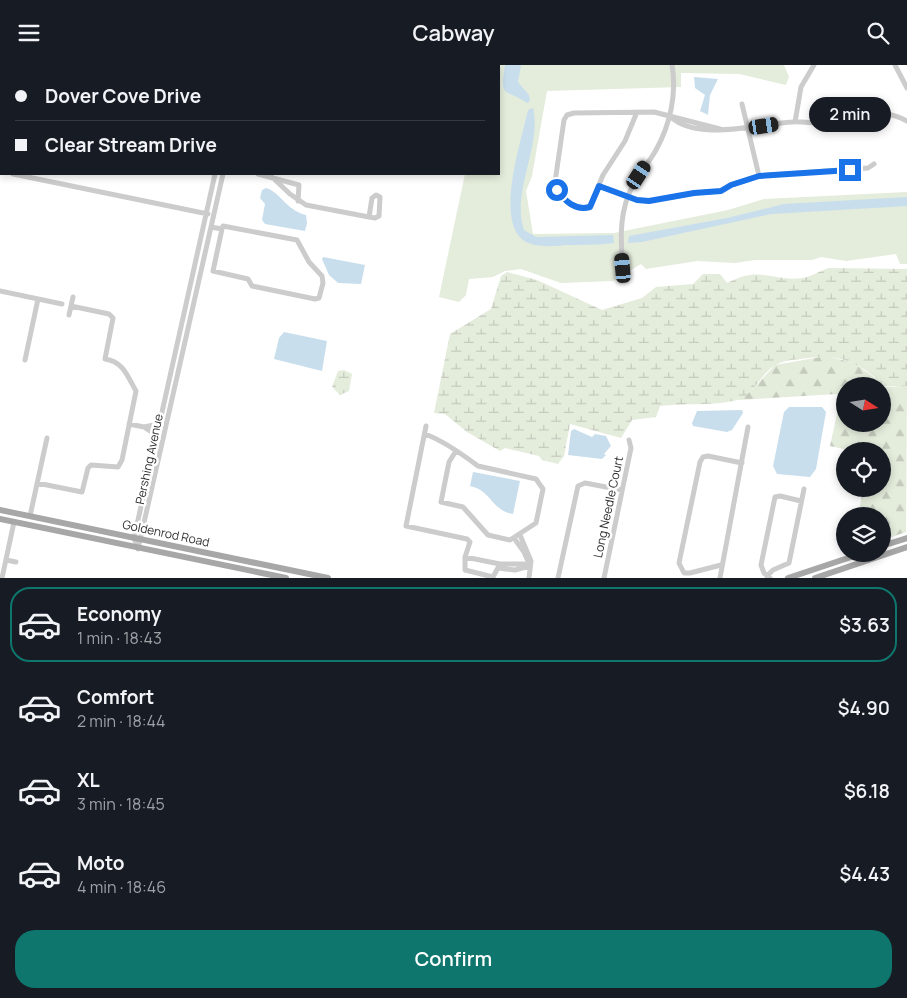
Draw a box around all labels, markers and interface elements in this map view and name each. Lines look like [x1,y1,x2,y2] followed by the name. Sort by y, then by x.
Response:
[412,18,495,48] text: Cabway
[15,19,43,47] icon: menu
[864,19,892,47] icon: search
[45,83,201,109] text: Dover Cove Drive
[809,97,891,133] callout: 2 min
[830,103,870,125] text: 2 min
[748,116,779,136] car
[45,132,217,158] text: Clear Stream Drive
[624,158,653,192] car
[839,159,861,181] route end
[546,179,568,201] route start
[614,252,631,284] car
[836,377,891,433] north arrow
[836,377,891,562] map controls
[131,412,167,506] street label: Pershing Avenue
[836,442,891,497] button: locate
[589,454,627,559] street label: Long Needle Court
[836,507,891,562] button: layers
[121,515,211,551] street label: Goldenrod Road
[77,601,161,627] text: Economy
[17,602,62,647] icon: car
[839,612,890,638] text: $3.63
[77,627,162,649] text: 1 min · 18:43
[77,684,154,710] text: Comfort
[17,685,62,730] icon: car
[838,695,890,721] text: $4.90
[77,710,166,732] text: 2 min · 18:44
[77,767,100,793] text: XL
[17,768,62,813] icon: car
[844,778,890,804] text: $6.18
[77,793,165,815] text: 3 min · 18:45
[77,850,124,876] text: Moto
[17,851,62,896] icon: car
[839,861,890,887] text: $4.43
[77,876,166,898] text: 4 min · 18:46
[15,930,892,988] button: Confirm

